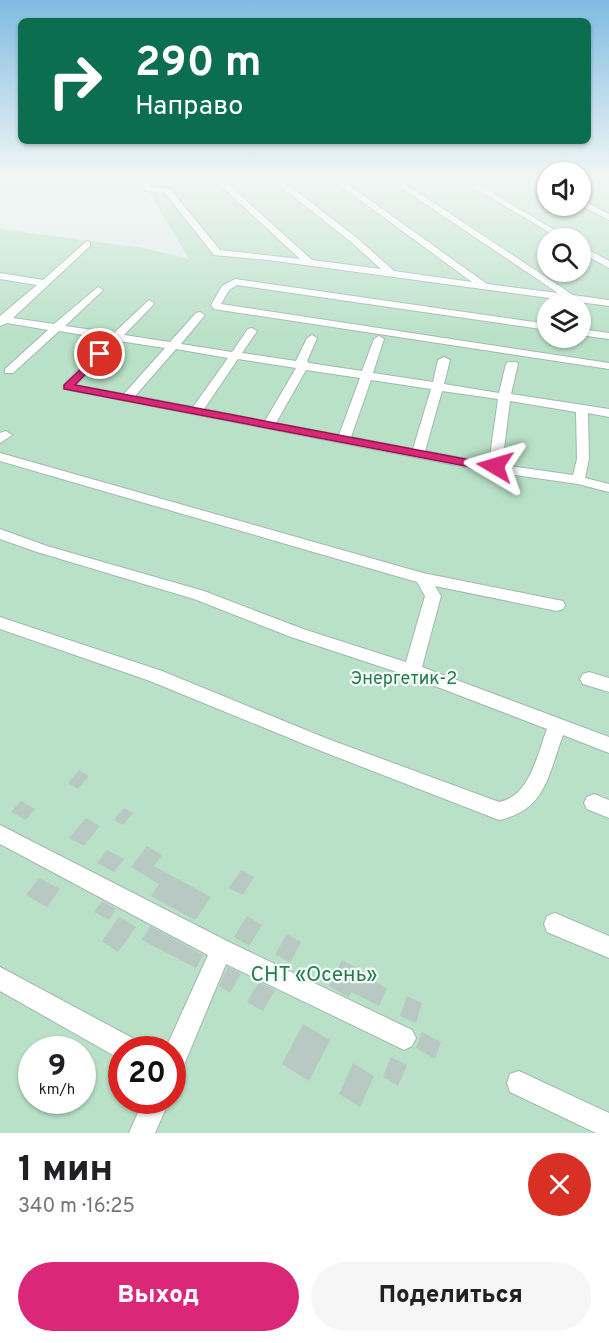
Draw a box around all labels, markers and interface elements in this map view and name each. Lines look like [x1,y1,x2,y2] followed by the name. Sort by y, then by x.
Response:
[135,38,262,91] text: 290 m
[36,42,114,120] icon: right
[135,90,243,124] text: Направо
[537,162,591,348] map controls
[537,162,591,216] button: sound
[537,228,591,282] button: search
[537,294,591,348] button: layers
[74,328,125,379] pin
[83,337,116,370] icon: arrive
[463,434,527,498] position arrow
[351,668,457,691] park label: Энергетик-2
[251,962,378,989] park label: СНТ «Осень»
[108,1036,186,1114] speed limit sign: 20
[48,1049,66,1086] text: 9
[39,1081,75,1100] text: km/h
[18,1148,113,1194] text: 1 мин
[528,1153,591,1216] button: close
[18,1194,135,1220] text: 340 m · 16:25
[18,1262,299,1331] button: Выход
[311,1262,591,1331] button: Поделиться

